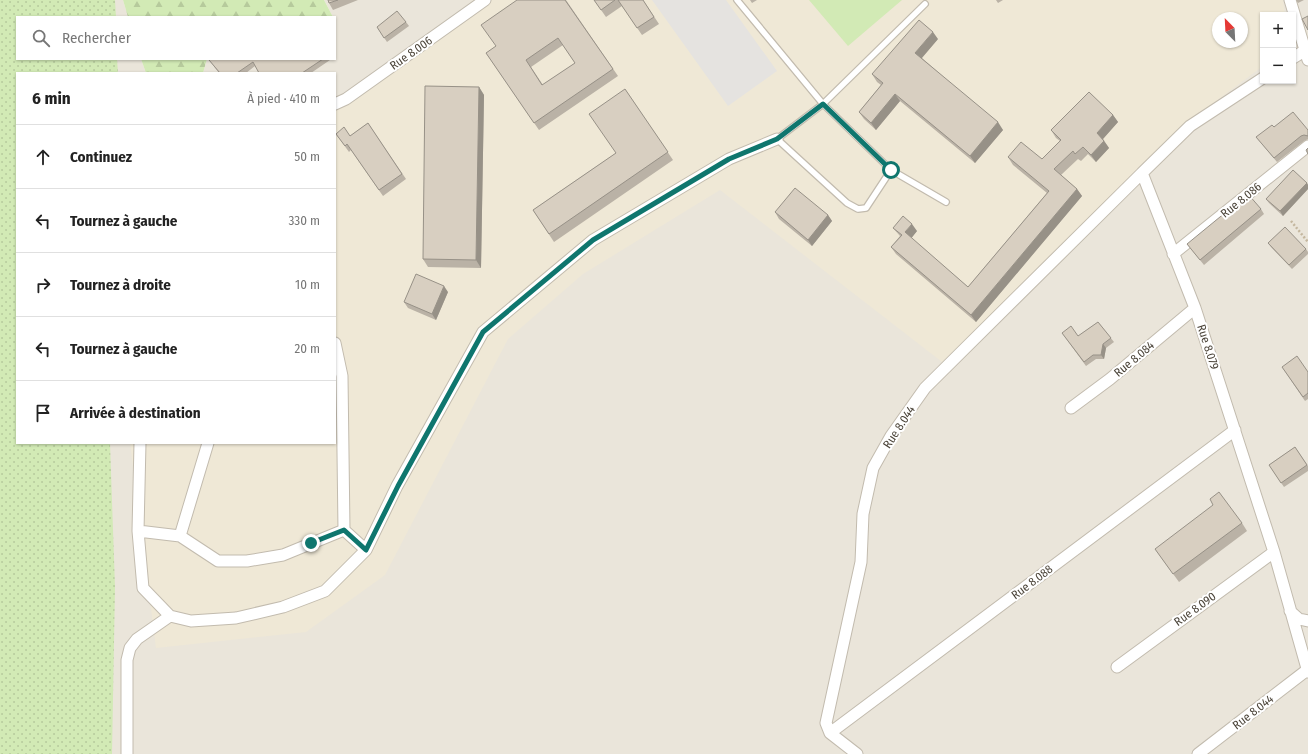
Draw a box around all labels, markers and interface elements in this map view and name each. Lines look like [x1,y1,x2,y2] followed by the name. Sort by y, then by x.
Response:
[1212,12,1248,48] north arrow
[1260,12,1296,84] map controls
[1260,12,1296,48] button: +
[16,16,336,60] search box
[30,27,52,49] icon: search
[62,29,131,47] text: Rechercher
[387,33,435,73] street label: Rue 8.006
[1260,48,1296,84] button: −
[32,88,71,109] text: 6 min
[247,91,320,106] text: À pied · 410 m
[32,146,54,168] icon: ahead
[70,148,132,166] text: Continuez
[294,149,320,164] text: 50 m
[882,161,900,179] route start
[1218,179,1264,221] street label: Rue 8.086
[32,210,54,232] icon: left
[70,212,177,230] text: Tournez à gauche
[288,213,320,228] text: 330 m
[32,274,54,296] icon: right
[70,276,171,294] text: Tournez à droite
[295,277,320,292] text: 10 m
[1194,323,1222,371] street label: Rue 8.079
[32,338,54,360] icon: left
[1111,338,1157,380] street label: Rue 8.084
[70,340,177,358] text: Tournez à gauche
[294,341,320,356] text: 20 m
[32,402,54,424] icon: arrive
[880,403,918,451] street label: Rue 8.044
[70,404,201,422] text: Arrivée à destination
[302,534,320,552] route end
[1009,562,1055,602] street label: Rue 8.088
[1171,589,1219,629] street label: Rue 8.090
[1230,692,1276,732] street label: Rue 8.044

